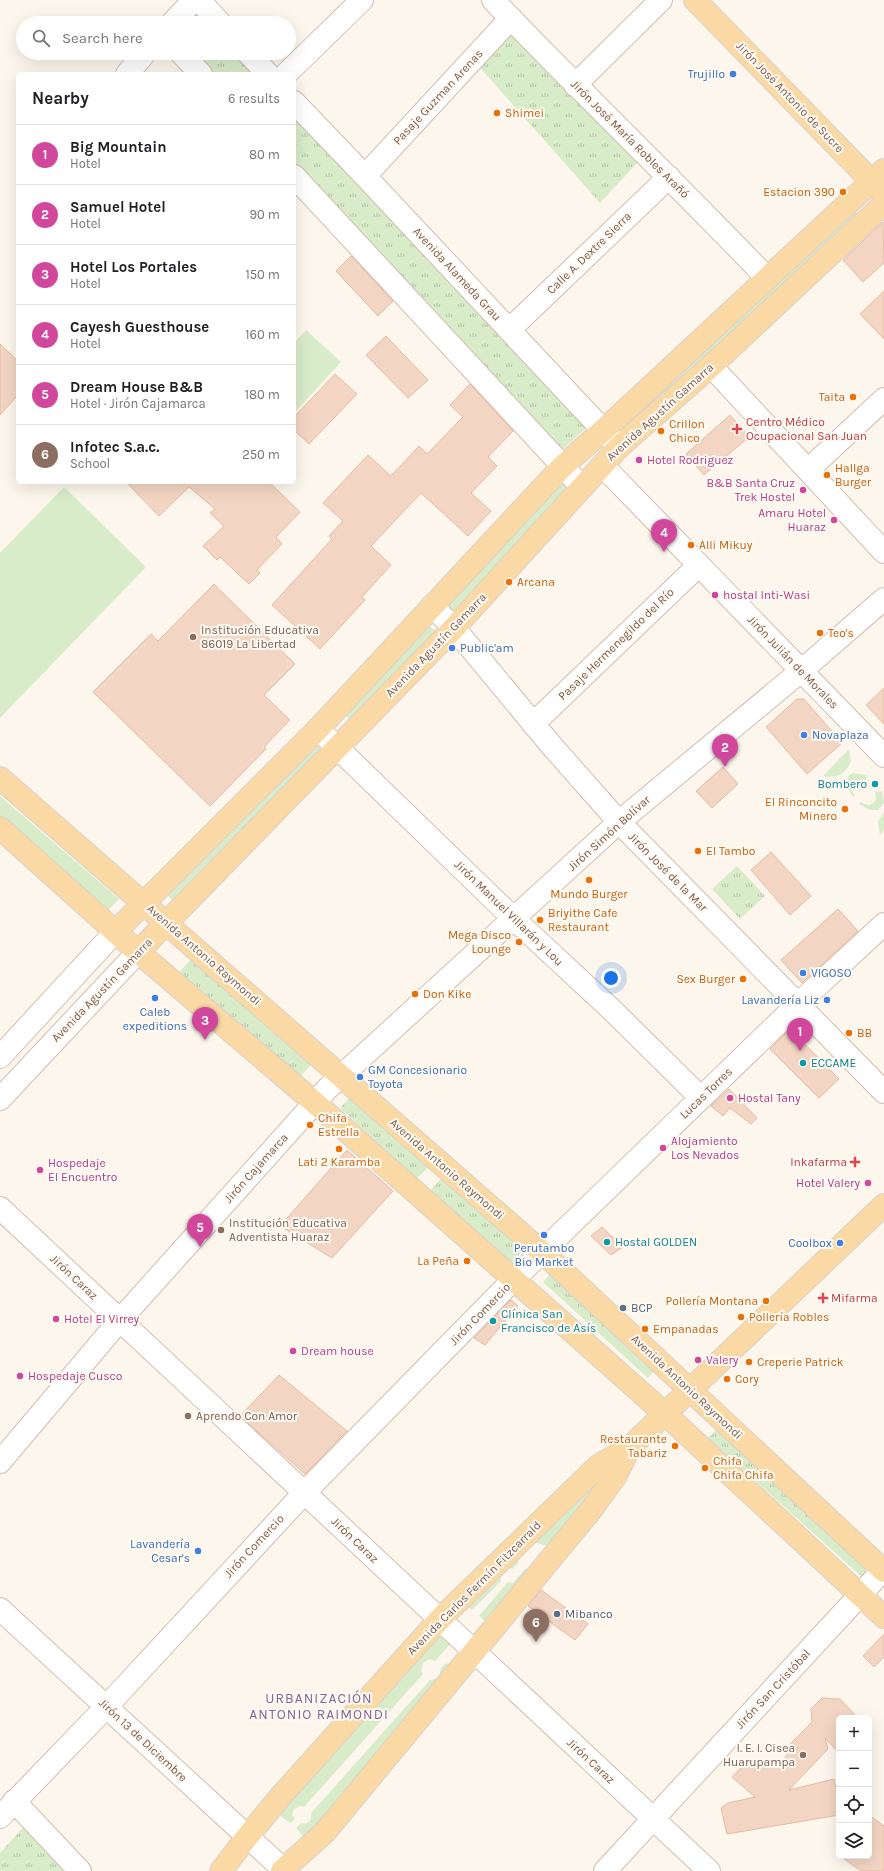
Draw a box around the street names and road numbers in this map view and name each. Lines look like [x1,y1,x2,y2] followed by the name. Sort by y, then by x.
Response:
[733,39,847,155] street label: Jirón José Antonio de Sucre
[390,46,486,148] street label: Pasaje Guzman Arenas
[568,77,692,201] street label: Jirón José María Robles Arañó
[544,209,634,297] street label: Calle A. Dextre Sierra
[410,224,504,324] street label: Avenida Alameda Grau
[604,360,716,464] street label: Avenida Agustín Gamarra
[555,585,677,703] street label: Pasaje Hermenegildo del Río
[383,590,489,700] street label: Avenida Agustín Gamarra
[745,612,841,712] street label: Jirón Julián de Morales
[565,792,654,874] street label: Jirón Simón Bolívar
[626,830,711,915] street label: Jirón José de la Mar
[452,857,566,969] street label: Jirón Manuel Villarán y Lou
[144,902,264,1008] street label: Avenida Antonio Raymondi
[49,935,155,1045] street label: Avenida Agustín Gamarra
[677,1064,735,1122] street label: Lucas Torres
[387,1116,507,1222] street label: Avenida Antonio Raymondi
[221,1130,291,1206] street label: Jirón Cajamarca
[47,1251,101,1303] street label: Jirón Caraz
[447,1280,513,1348] street label: Jirón Comercio
[629,1332,745,1442] street label: Avenida Antonio Raymondi
[221,1511,287,1581] street label: Jirón Comercio
[329,1514,382,1566] street label: Jirón Caraz
[404,1518,544,1658] street label: Avenida Carlos Fermín Fitzcarrald
[733,1647,813,1731] street label: Jirón San Cristóbal
[96,1695,190,1785] street label: Jirón 13 de Diciembre
[564,1735,618,1787] street label: Jirón Caraz

